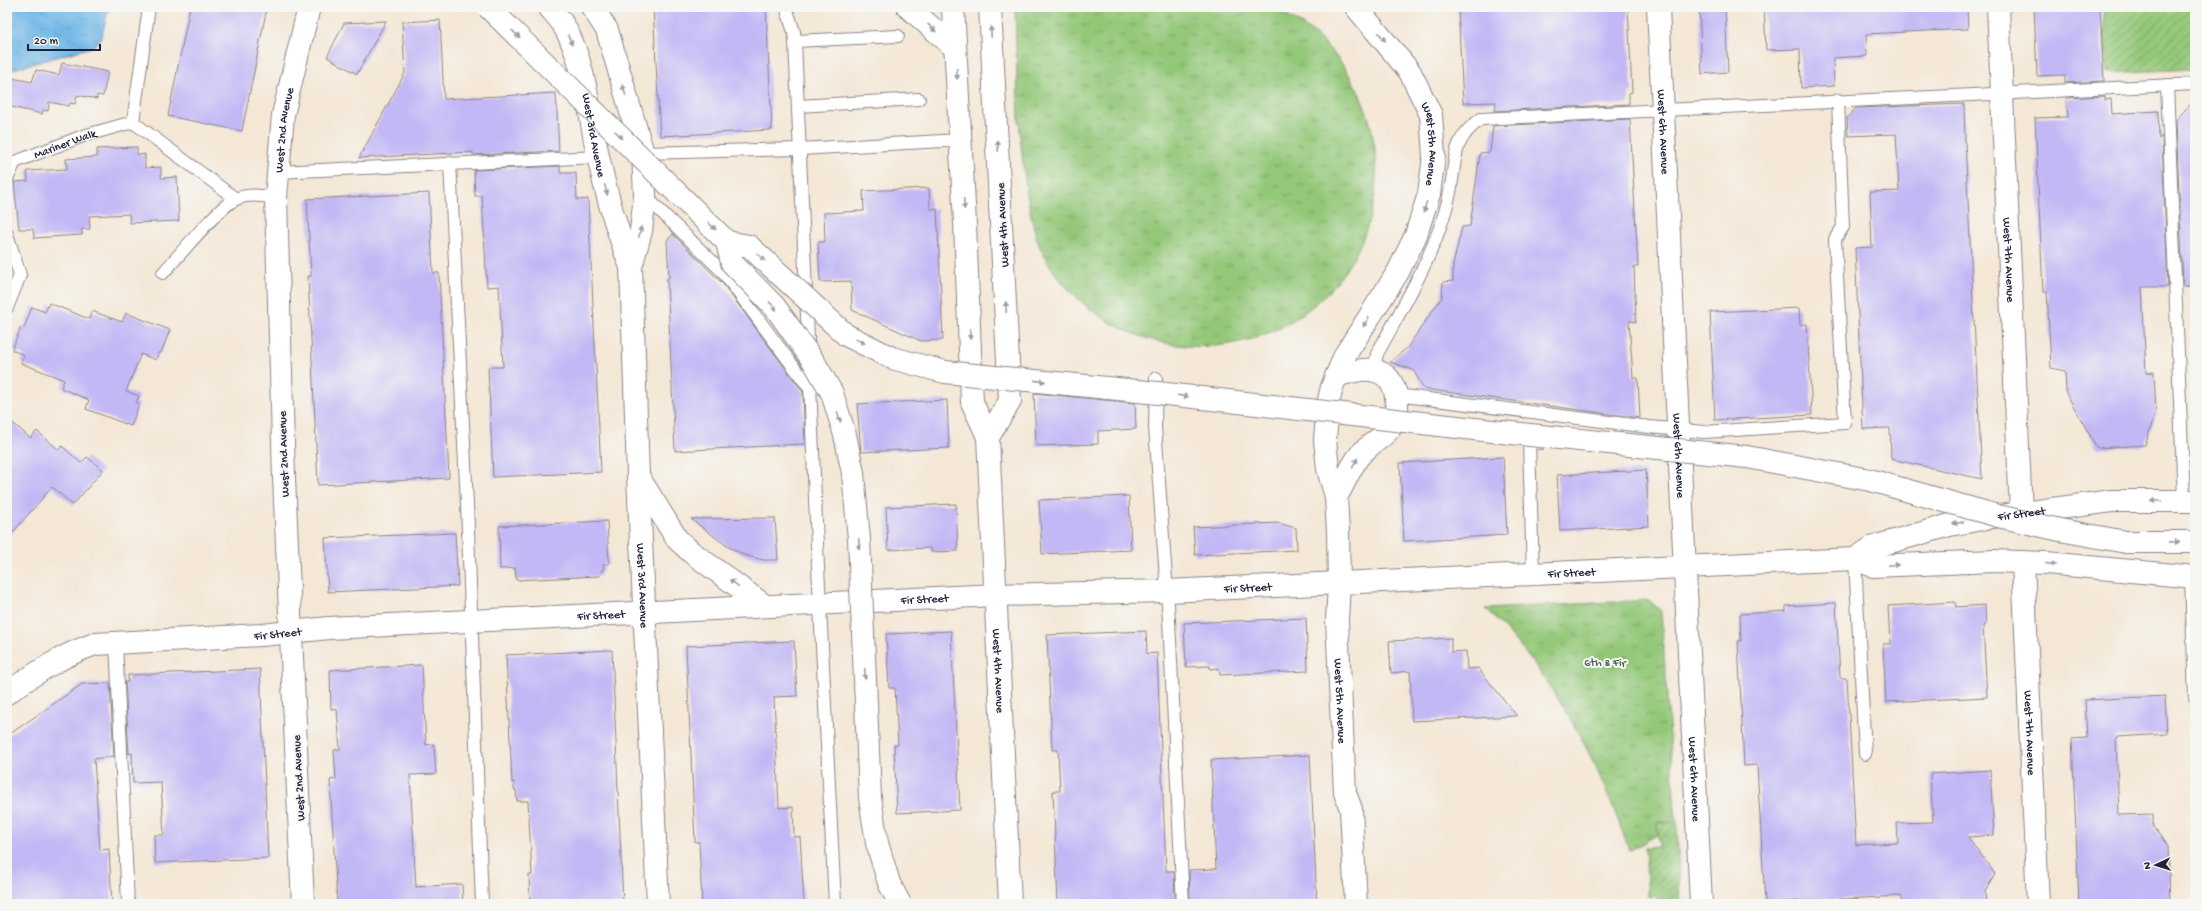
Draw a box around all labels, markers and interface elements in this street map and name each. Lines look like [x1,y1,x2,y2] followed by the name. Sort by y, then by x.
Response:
[926,23,937,32] one-way arrow
[28,26,100,52] scale bar
[988,26,995,38] one-way arrow
[511,29,521,39] one-way arrow
[1377,31,1386,42] one-way arrow
[567,34,573,46] one-way arrow
[34,35,59,49] text: 20 m
[953,68,960,80] one-way arrow
[621,84,627,96] one-way arrow
[273,86,299,173] street label: West 2nd Avenue
[1653,89,1671,176] street label: West 6th Avenue
[578,92,608,180] street label: West 3rd Avenue
[1417,100,1439,187] street label: West 5th Avenue
[32,127,100,163] street label: Mariner Walk
[614,130,624,139] one-way arrow
[994,140,1001,153] one-way arrow
[995,182,1013,267] street label: West 4th Avenue
[604,184,610,197] one-way arrow
[961,198,968,210] one-way arrow
[1422,201,1428,213] one-way arrow
[1999,217,2016,303] street label: West 7th Avenue
[707,221,717,231] one-way arrow
[638,226,644,238] one-way arrow
[756,253,767,262] one-way arrow
[768,301,777,310] one-way arrow
[1002,301,1009,313] one-way arrow
[1362,317,1370,327] one-way arrow
[966,328,973,340] one-way arrow
[854,338,866,345] one-way arrow
[1034,378,1046,384] one-way arrow
[1177,392,1189,399] one-way arrow
[276,410,293,497] street label: West 2nd Avenue
[836,411,842,423] one-way arrow
[1668,413,1687,499] street label: West 6th Avenue
[1352,457,1359,469] one-way arrow
[2149,498,2162,504] one-way arrow
[1996,505,2047,525] street label: Fir Street
[1952,521,1964,527] one-way arrow
[856,538,863,550] one-way arrow
[2168,539,2181,545] one-way arrow
[632,543,650,629] street label: West 3rd Avenue
[2045,561,2057,567] one-way arrow
[1887,562,1899,569] one-way arrow
[1546,566,1597,582] street label: Fir Street
[728,578,739,587] one-way arrow
[1223,581,1273,597] street label: Fir Street
[899,592,950,609] street label: Fir Street
[576,608,626,625] street label: Fir Street
[252,626,303,644] street label: Fir Street
[988,628,1006,714] street label: West 4th Avenue
[1584,657,1628,671] park label: 6th & Fir
[1330,658,1348,745] street label: West 5th Avenue
[862,668,868,681] one-way arrow
[2020,690,2037,777] street label: West 7th Avenue
[291,734,309,821] street label: West 2nd Avenue
[1684,736,1702,823] street label: West 6th Avenue
[2136,845,2176,885] north arrow
[2142,862,2154,870] text: N

